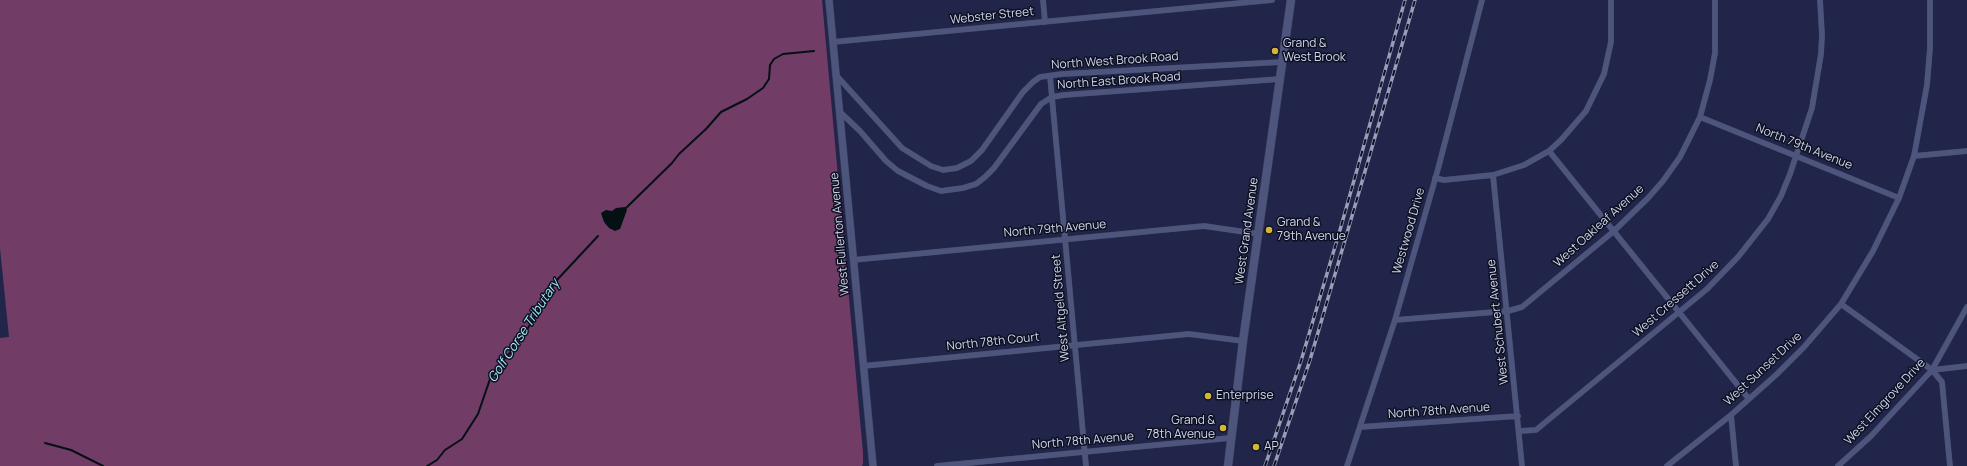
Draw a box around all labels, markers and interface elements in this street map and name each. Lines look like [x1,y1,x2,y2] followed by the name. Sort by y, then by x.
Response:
[949,4,1035,28] street label: Webster Street
[1283,37,1346,65] place label: Grand & West Brook
[1270,46,1280,56] marker: Grand & West Brook
[1051,49,1179,73] street label: North West Brook Road
[1057,70,1181,92] street label: North East Brook Road
[1754,121,1854,173] street label: North 79th Avenue
[827,172,853,296] street label: West Fullerton Avenue
[1232,177,1262,285] street label: West Grand Avenue
[1551,182,1647,270] street label: West Oakleaf Avenue
[1390,186,1428,276] street label: Westwood Drive
[1277,216,1346,244] place label: Grand & 79th Avenue
[1003,217,1107,241] street label: North 79th Avenue
[1264,225,1274,235] marker: Grand & 79th Avenue
[1049,254,1073,362] street label: West Altgeld Street
[1630,258,1722,340] street label: West Cressett Drive
[1484,259,1512,385] street label: West Schubert Avenue
[485,277,563,385] water label: Golf Corse Tributary
[1721,329,1805,409] street label: West Sunset Drive
[946,330,1040,354] street label: North 78th Court
[1841,356,1929,448] street label: West Elmgrove Drive
[1216,389,1273,403] place label: Enterprise
[1203,391,1213,401] marker: Enterprise
[1387,400,1491,422] street label: North 78th Avenue
[1147,414,1215,442] place label: Grand & 78th Avenue
[1218,423,1228,433] marker: Grand & 78th Avenue
[1031,429,1135,453] street label: North 78th Avenue
[1264,440,1279,454] place label: AP
[1251,442,1261,452] marker: AP

